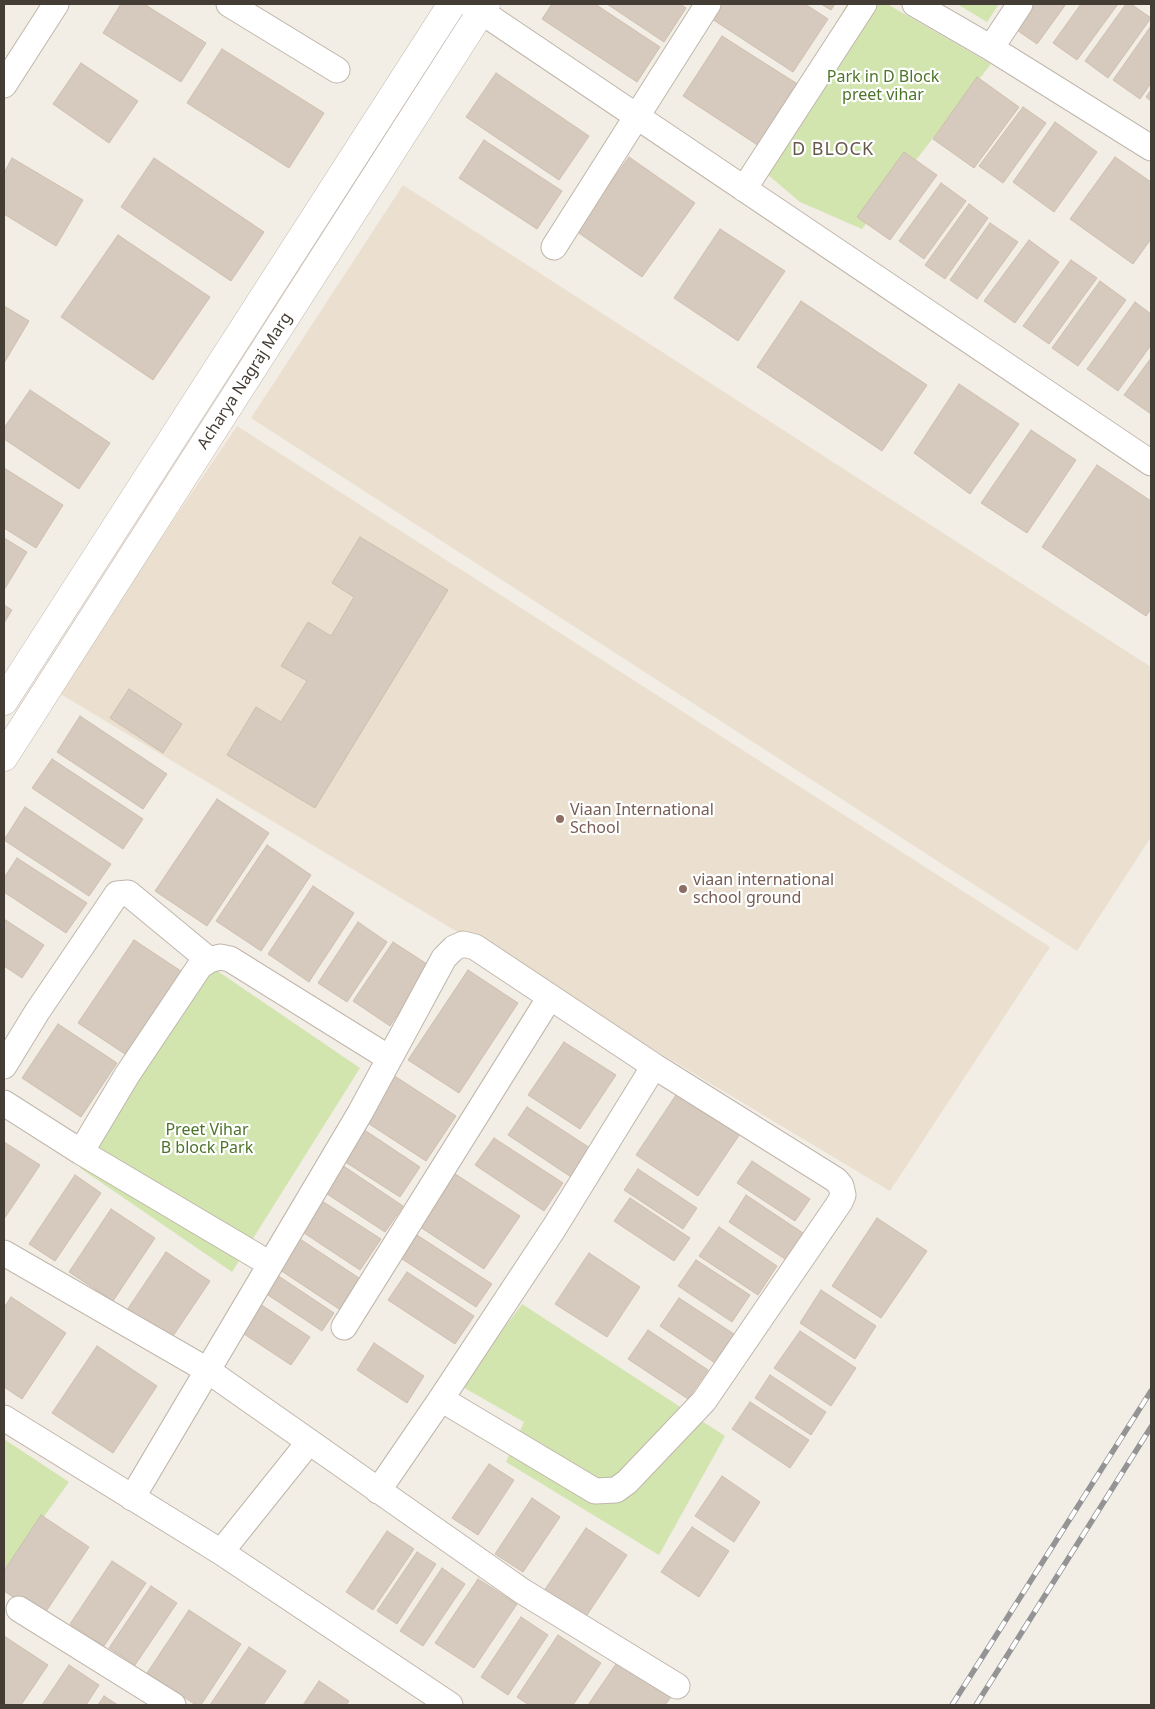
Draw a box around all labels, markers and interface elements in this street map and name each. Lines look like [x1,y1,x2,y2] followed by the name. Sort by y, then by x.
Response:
[827,67,939,105] park label: Park in D Block preet vihar
[791,139,875,161] district label: D BLOCK
[194,309,296,453] street label: Acharya Nagraj Marg
[570,800,714,838] place label: Viaan International School
[554,813,566,825] marker: Viaan International School
[693,870,834,908] place label: viaan international school ground
[677,883,689,895] marker: viaan international school ground
[161,1120,253,1158] park label: Preet Vihar B block Park

